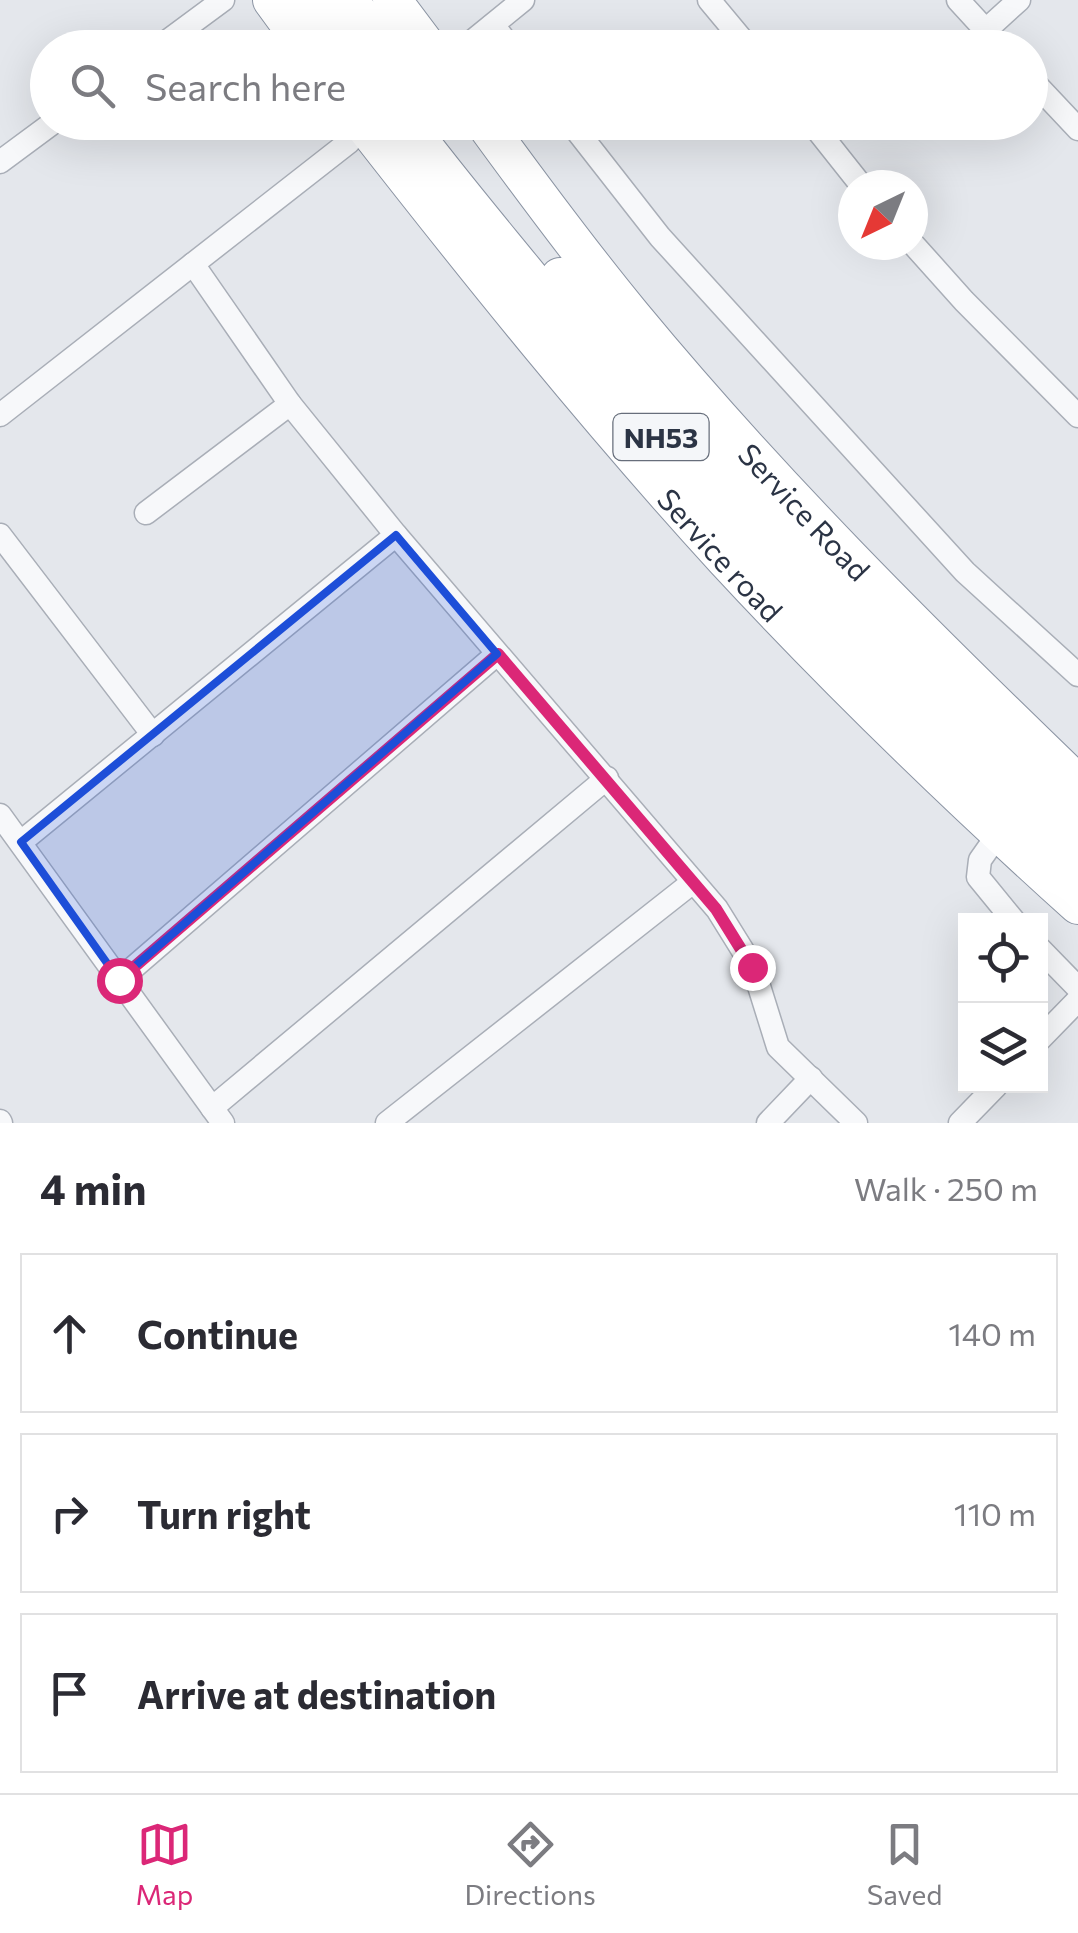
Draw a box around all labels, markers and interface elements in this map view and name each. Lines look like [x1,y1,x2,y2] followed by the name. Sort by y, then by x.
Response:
[30,30,1048,140] search box
[65,58,120,113] icon: search
[145,62,346,109] text: Search here
[838,170,928,260] north arrow
[614,414,708,460] road number: NH53
[732,435,879,587] street label: Service Road
[651,480,792,628] street label: Service road
[958,913,1048,1093] map controls
[958,913,1048,1003] button: locate
[730,945,776,991] route end
[97,958,143,1004] route start
[958,1003,1048,1093] button: layers
[40,1162,146,1214] text: 4 min
[854,1168,1038,1208] text: Walk · 250 m
[42,1306,97,1361] icon: ahead
[137,1310,298,1357] text: Continue
[948,1313,1036,1353] text: 140 m
[42,1486,97,1541] icon: right
[137,1490,311,1537] text: Turn right
[954,1493,1036,1533] text: 110 m
[42,1666,97,1721] icon: arrive
[137,1670,496,1717] text: Arrive at destination
[136,1817,193,1911] tab: Map
[464,1817,596,1911] tab: Directions
[867,1817,942,1911] tab: Saved

